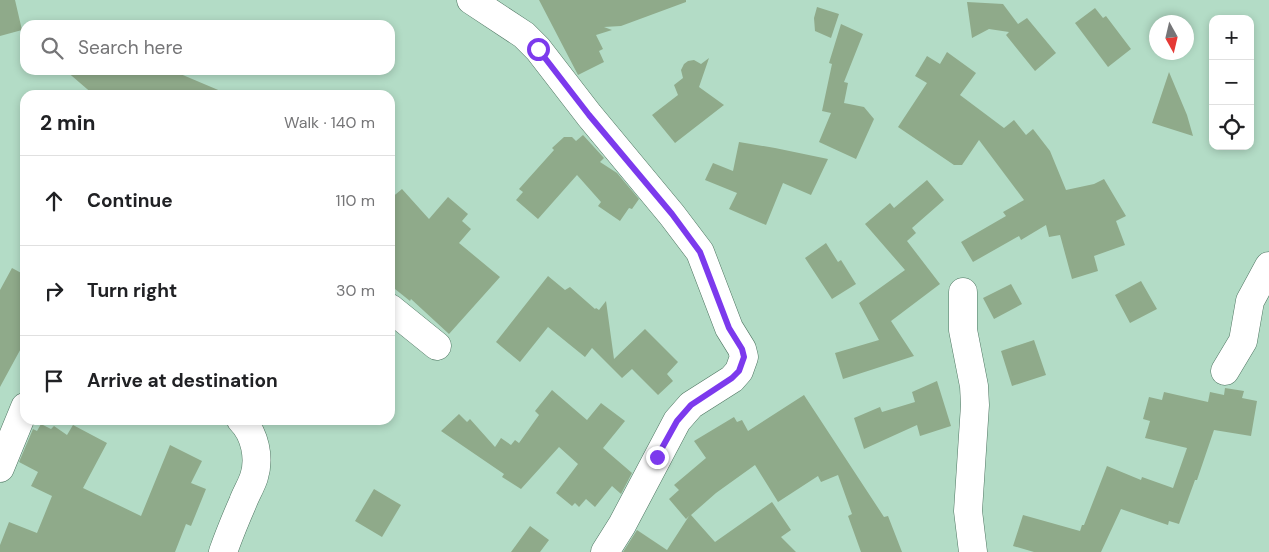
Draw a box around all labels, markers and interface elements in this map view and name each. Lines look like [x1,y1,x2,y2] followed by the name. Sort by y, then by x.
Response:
[1149,15,1194,60] north arrow
[1209,15,1254,150] map controls
[1209,15,1254,60] button: +
[20,20,395,75] search box
[38,34,66,62] icon: search
[78,35,183,60] text: Search here
[527,38,550,61] route start
[1209,60,1254,105] button: −
[1209,105,1254,150] button: locate
[40,109,96,137] text: 2 min
[284,112,375,133] text: Walk · 140 m
[40,187,68,215] icon: ahead
[87,188,173,213] text: Continue
[336,190,375,211] text: 110 m
[40,277,68,305] icon: right
[87,278,177,303] text: Turn right
[336,280,375,301] text: 30 m
[40,367,68,395] icon: arrive
[87,368,278,393] text: Arrive at destination
[646,446,669,469] route end

